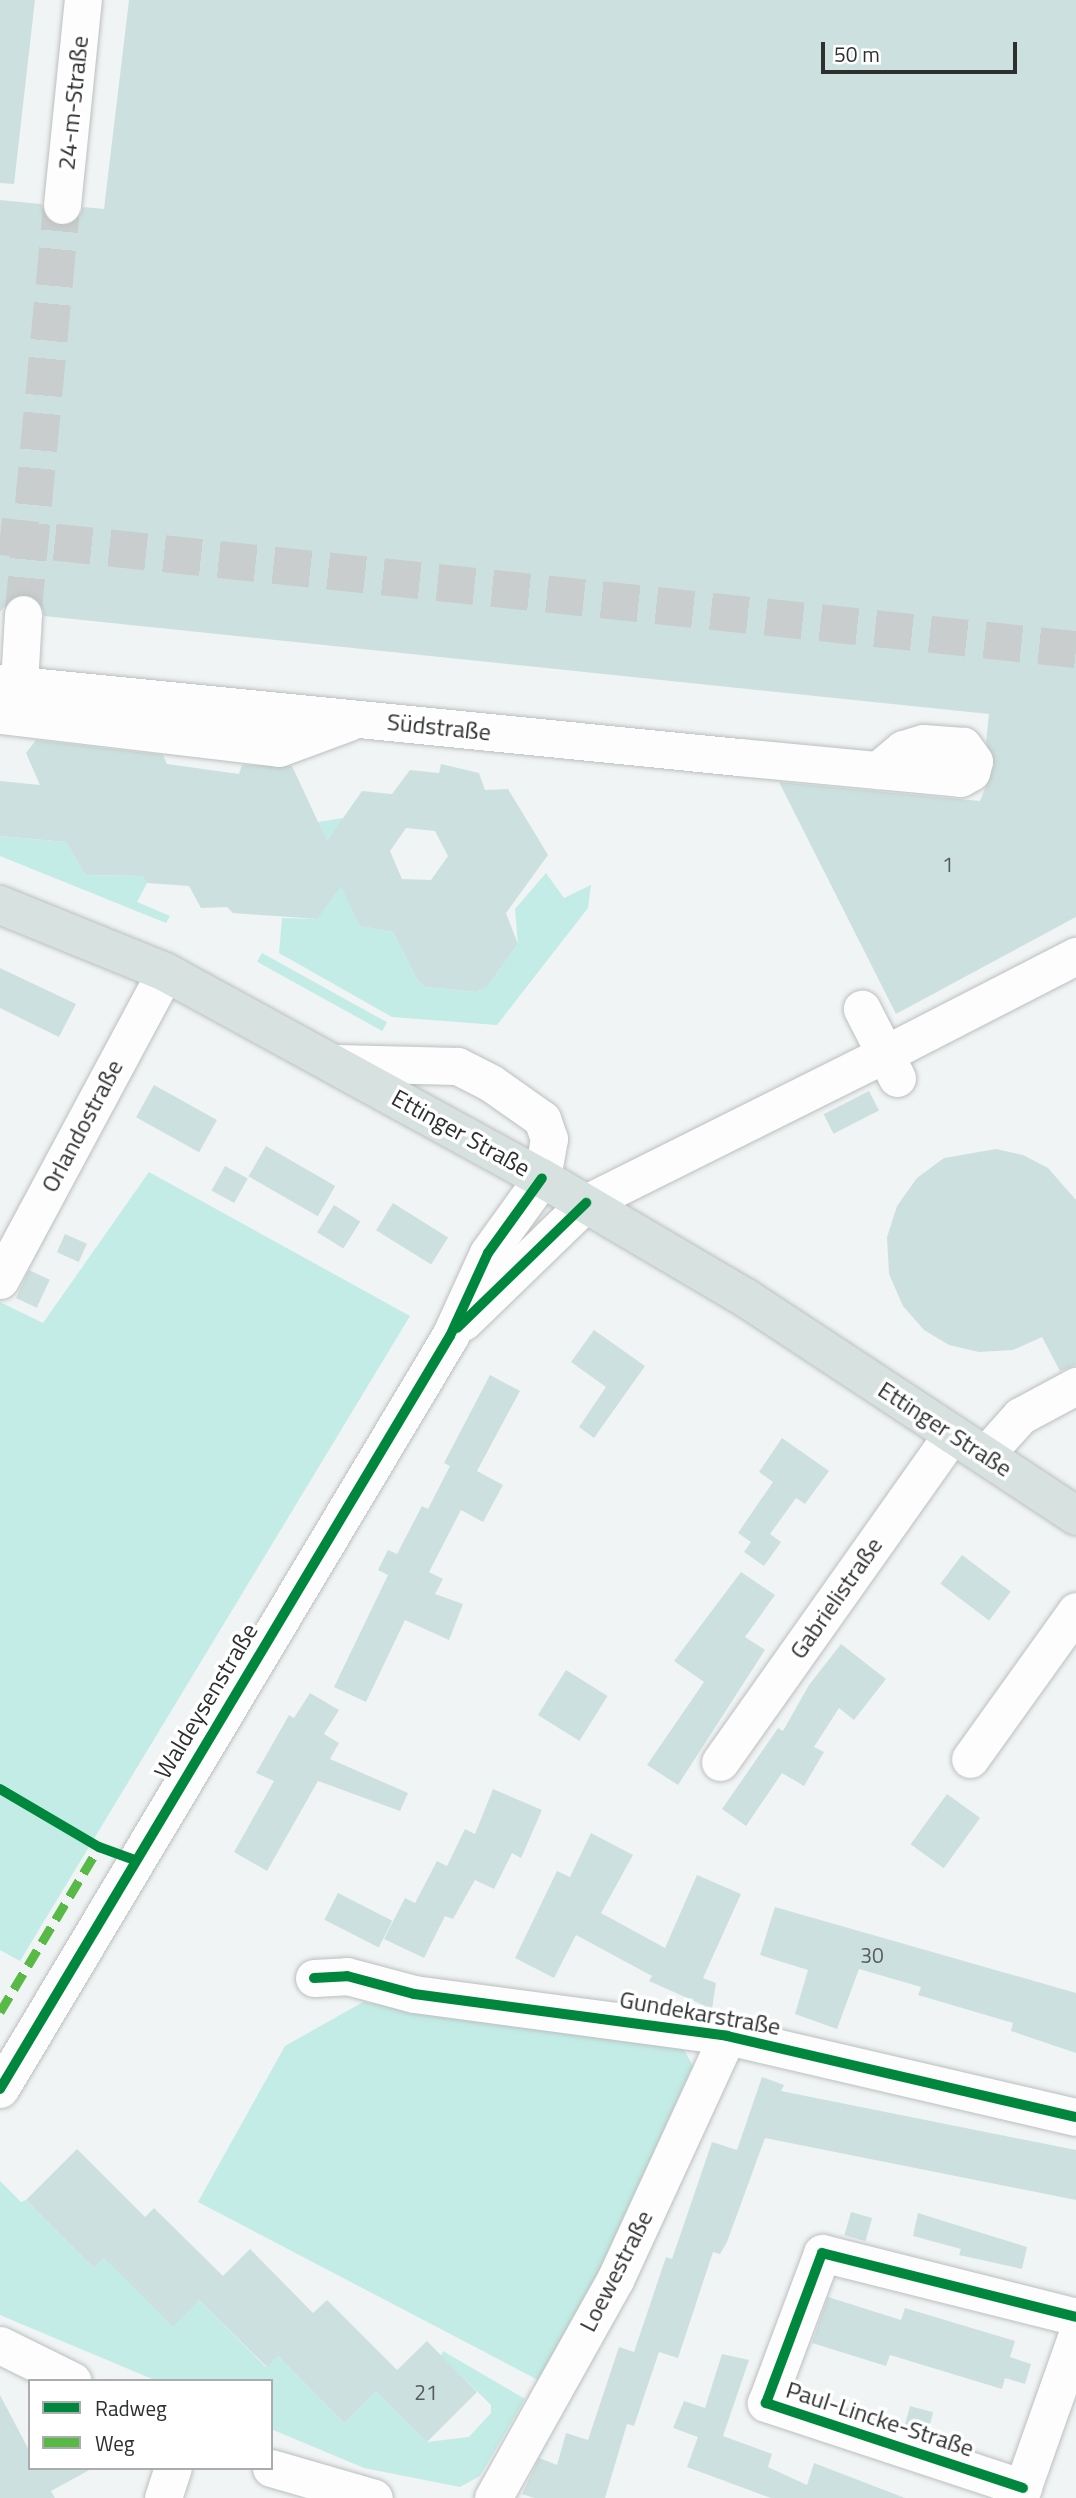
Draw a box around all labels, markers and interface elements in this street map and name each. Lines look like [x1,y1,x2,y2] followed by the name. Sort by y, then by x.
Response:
[824,28,1020,72] scale bar
[52,34,94,172] street label: 24-m-Straße
[834,38,880,70] text: 50 m
[386,707,492,747] street label: Südstraße
[942,851,954,877] house number: 1
[35,1055,129,1197] street label: Orlandostraße
[387,1083,535,1183] street label: Ettinger Straße
[873,1375,1017,1483] street label: Ettinger Straße
[784,1532,888,1664] street label: Gabrielistraße
[148,1618,264,1784] street label: Waldeysenstraße
[860,1942,884,1968] house number: 30
[617,1985,783,2041] street label: Gundekarstraße
[573,2206,659,2336] street label: Loewestraße
[783,2375,977,2463] street label: Paul-Lincke-Straße
[28,2379,273,2470] legend
[414,2379,438,2405] house number: 21
[95,2392,167,2424] text: Radweg
[95,2427,135,2459] text: Weg

